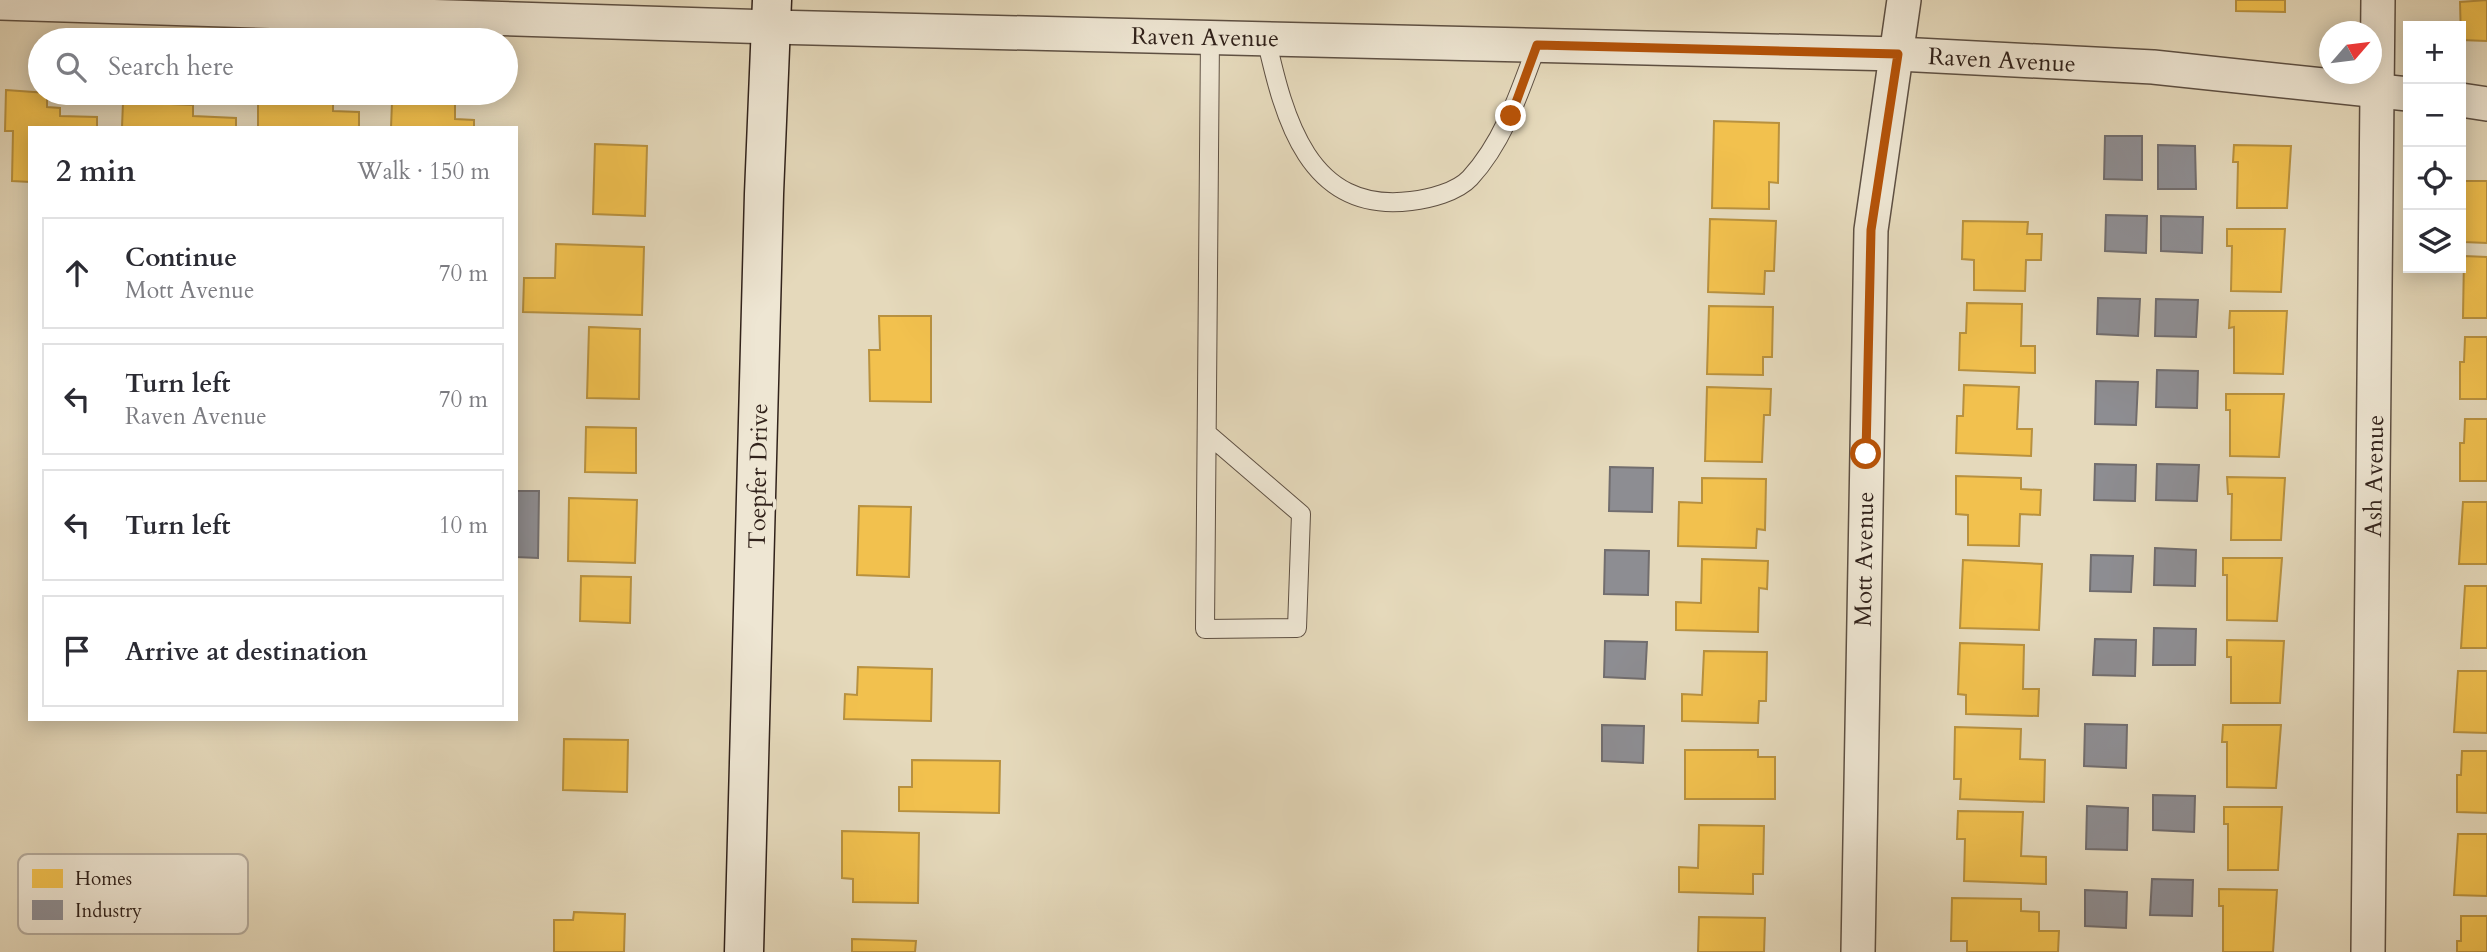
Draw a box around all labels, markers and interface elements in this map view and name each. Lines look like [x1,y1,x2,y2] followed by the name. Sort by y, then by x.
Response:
[1131,20,1279,55] street label: Raven Avenue
[2319,21,2382,84] north arrow
[2403,21,2466,273] map controls
[2403,21,2466,84] button: +
[28,28,518,105] search box
[1927,40,2077,81] street label: Raven Avenue
[52,48,90,86] icon: search
[108,49,234,84] text: Search here
[2403,84,2466,147] button: −
[1495,100,1526,131] route end
[2403,147,2466,210] button: locate
[56,151,136,192] text: 2 min
[357,156,490,187] text: Walk · 150 m
[2403,210,2466,273] button: layers
[125,240,237,275] text: Continue
[58,254,96,292] icon: ahead
[439,258,488,289] text: 70 m
[125,275,254,306] text: Mott Avenue
[125,366,230,401] text: Turn left
[58,380,96,418] icon: left
[439,384,488,415] text: 70 m
[125,401,267,432] text: Raven Avenue
[741,403,776,549] street label: Toepfer Drive
[2357,414,2392,538] street label: Ash Avenue
[1850,438,1881,469] route start
[1847,491,1882,627] street label: Mott Avenue
[58,506,96,544] icon: left
[125,508,230,543] text: Turn left
[439,510,488,541] text: 10 m
[58,632,96,670] icon: arrive
[125,634,368,669] text: Arrive at destination
[18,854,248,934] legend
[75,866,132,892] text: Homes
[75,898,142,924] text: Industry

